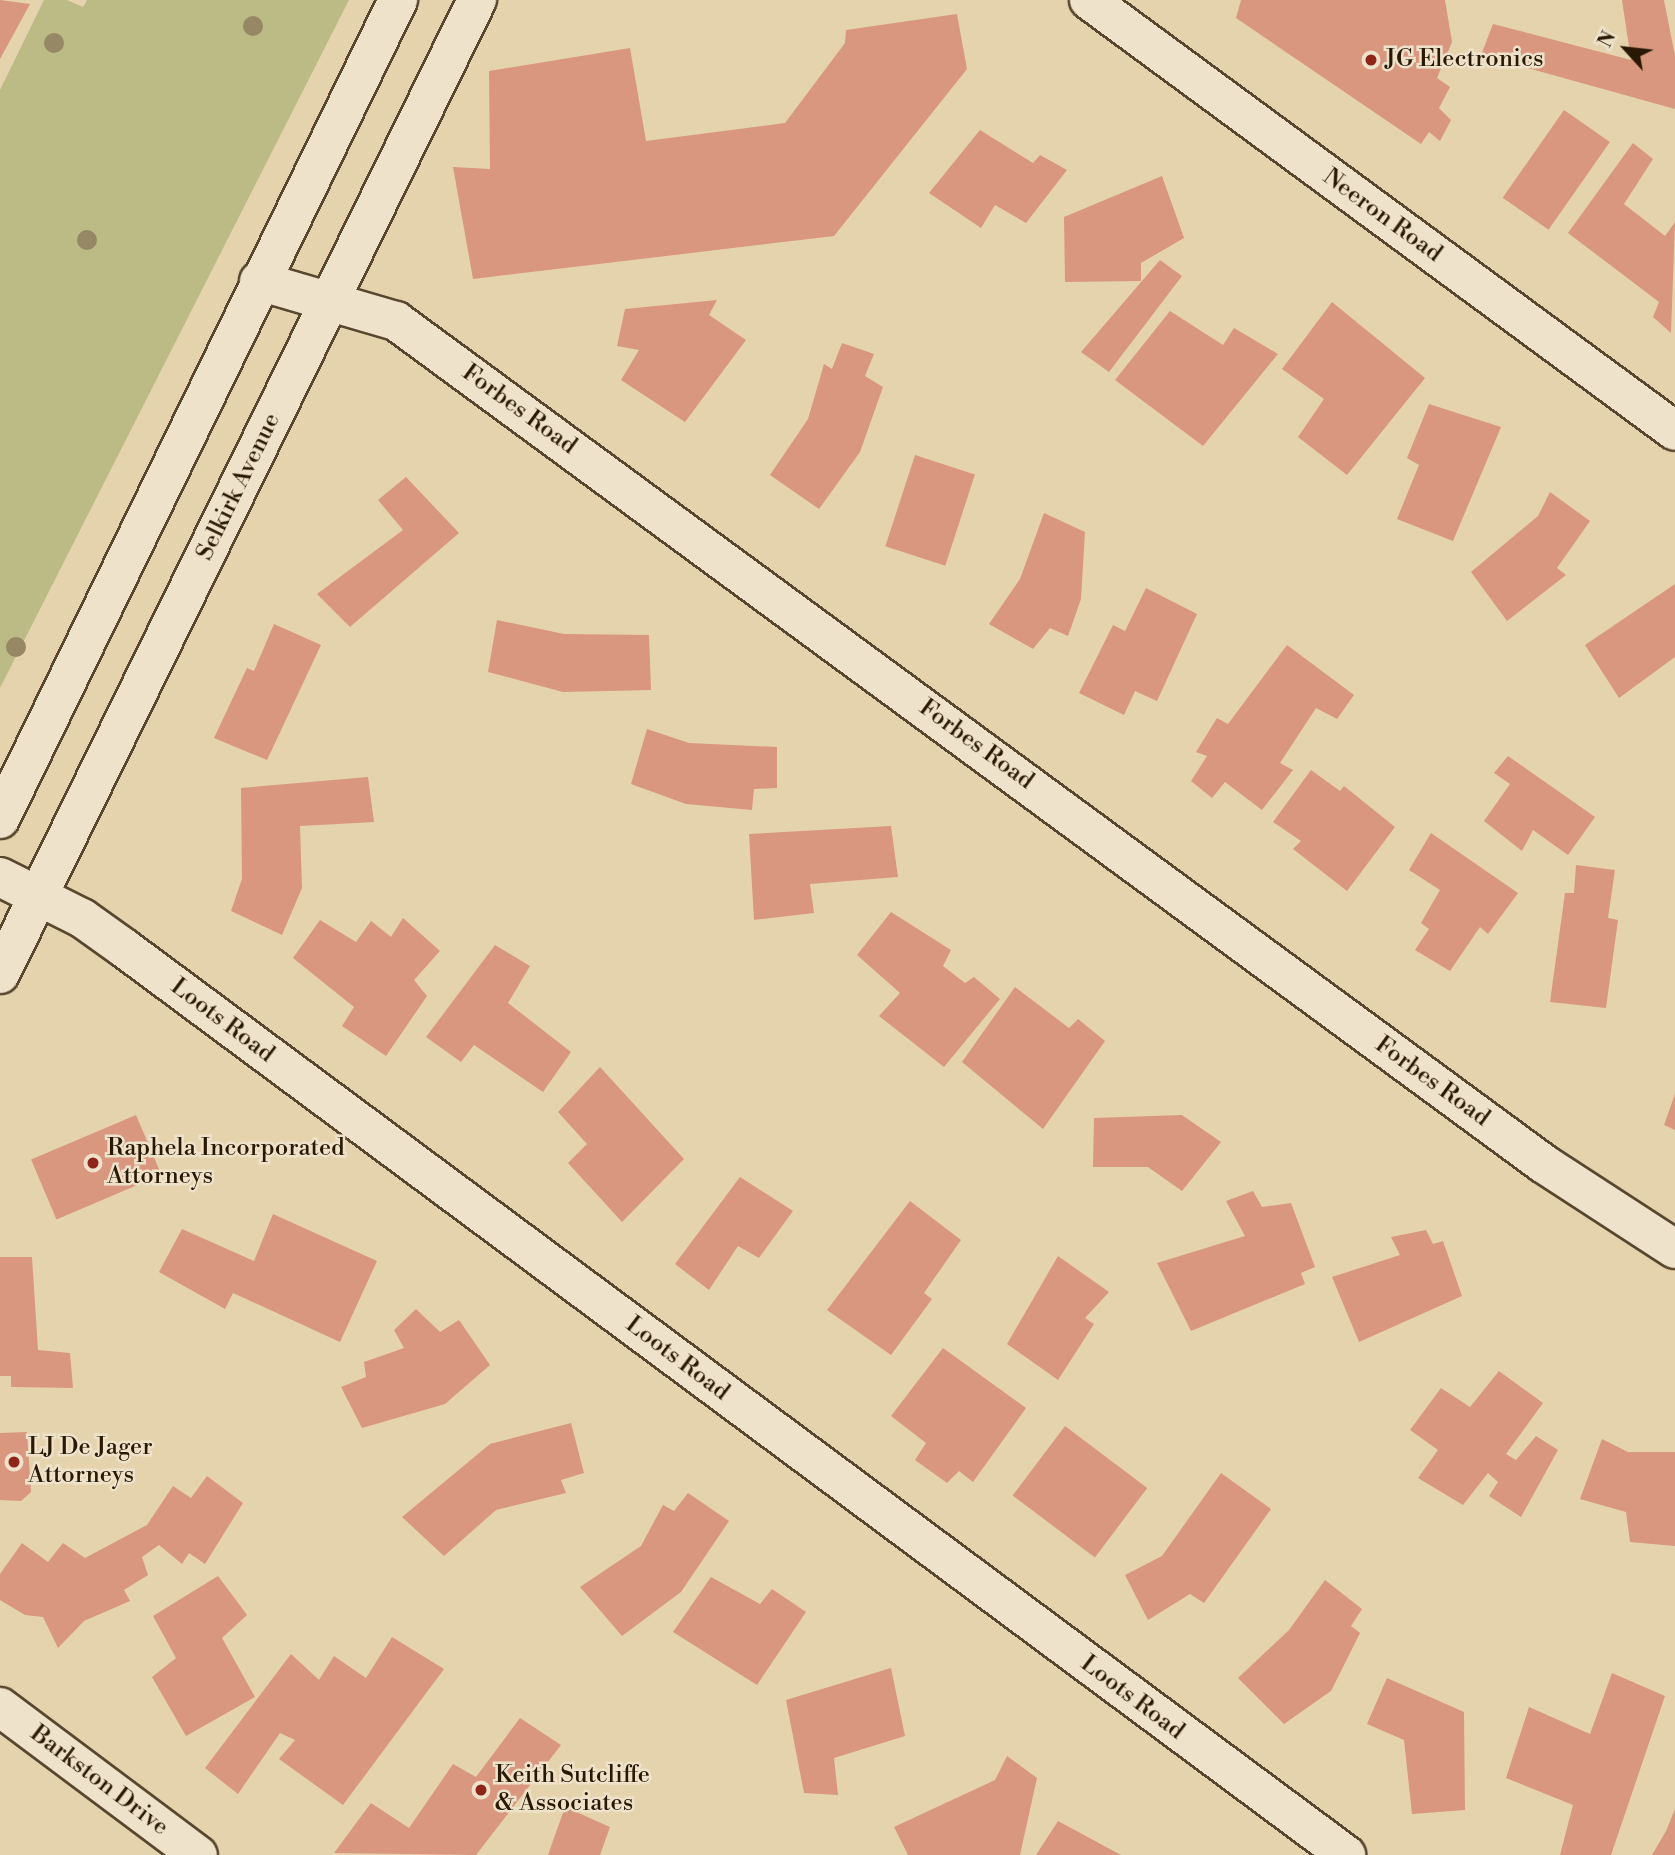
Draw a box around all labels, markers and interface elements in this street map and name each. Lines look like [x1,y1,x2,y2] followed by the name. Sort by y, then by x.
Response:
[1591,14,1661,84] north arrow
[1593,27,1621,52] text: N
[1385,46,1544,74] place label: JG Electronics
[1363,52,1379,68] marker: JG Electronics
[1317,163,1447,269] street label: Neeron Road
[456,359,582,461] street label: Forbes Road
[191,409,287,565] street label: Selkirk Avenue
[913,694,1039,796] street label: Forbes Road
[165,973,279,1069] street label: Loots Road
[1369,1031,1495,1133] street label: Forbes Road
[107,1135,345,1191] place label: Raphela Incorporated Attorneys
[85,1155,101,1171] marker: Raphela Incorporated Attorneys
[620,1311,734,1407] street label: Loots Road
[28,1434,153,1490] place label: LJ De Jager Attorneys
[6,1454,22,1470] marker: LJ De Jager Attorneys
[1075,1650,1189,1746] street label: Loots Road
[24,1720,174,1842] street label: Barkston Drive
[495,1762,650,1818] place label: Keith Sutcliffe & Associates
[473,1782,489,1798] marker: Keith Sutcliffe & Associates

